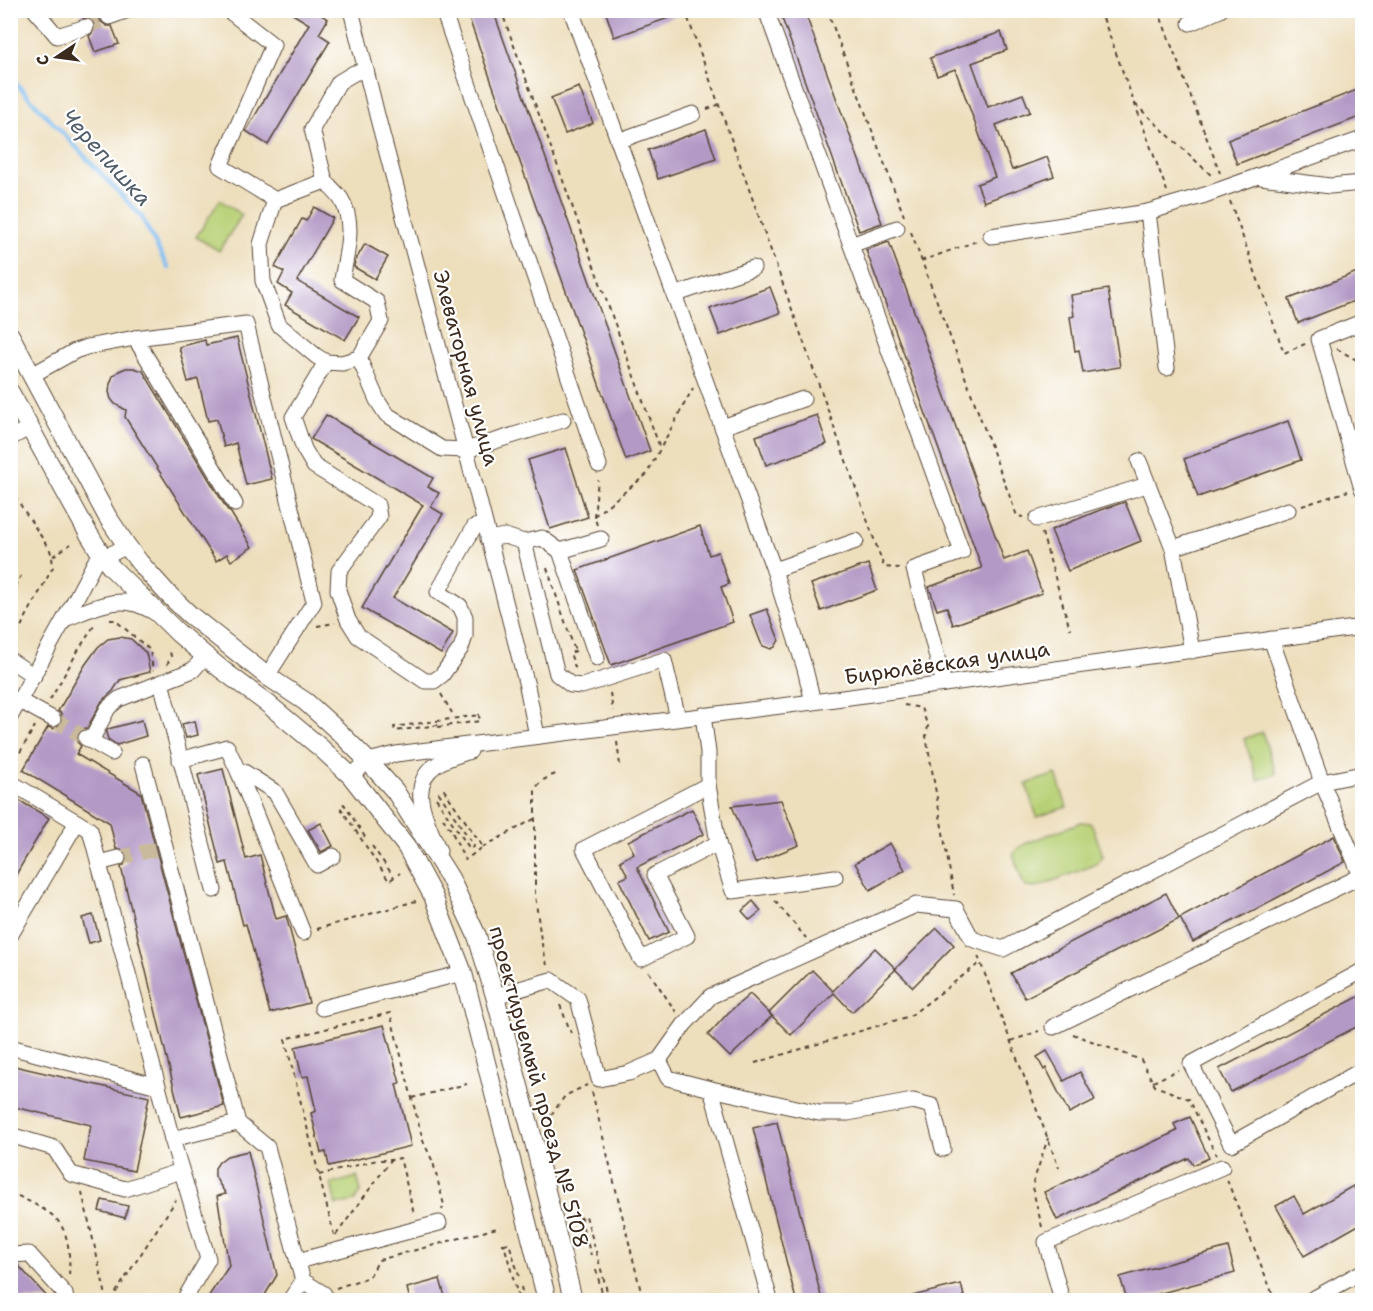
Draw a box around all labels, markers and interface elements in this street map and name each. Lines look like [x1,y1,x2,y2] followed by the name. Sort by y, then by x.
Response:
[27,27,87,87] north arrow
[31,53,54,67] text: С
[55,102,158,212] water label: Черепишка
[426,267,506,469] street label: Элеваторная улица
[843,635,1051,691] street label: Бирюлёвская улица
[482,923,596,1251] street label: проектируемый проезд № 5108

